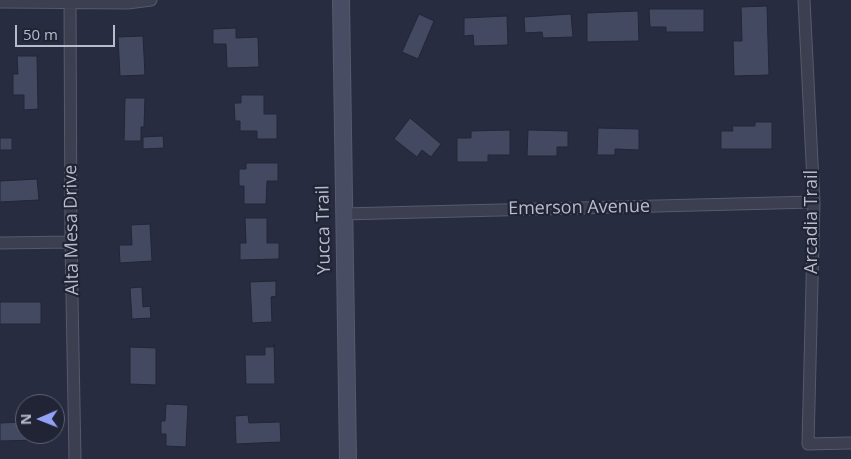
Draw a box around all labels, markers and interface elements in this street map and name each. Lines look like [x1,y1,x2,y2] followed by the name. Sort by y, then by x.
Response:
[18,15,118,47] scale bar
[23,24,58,44] text: 50 m
[60,165,84,295] street label: Alta Mesa Drive
[801,170,823,274] street label: Arcadia Trail
[312,185,336,275] street label: Yucca Trail
[508,196,650,220] street label: Emerson Avenue
[15,394,65,444] north arrow
[16,413,35,425] text: N

